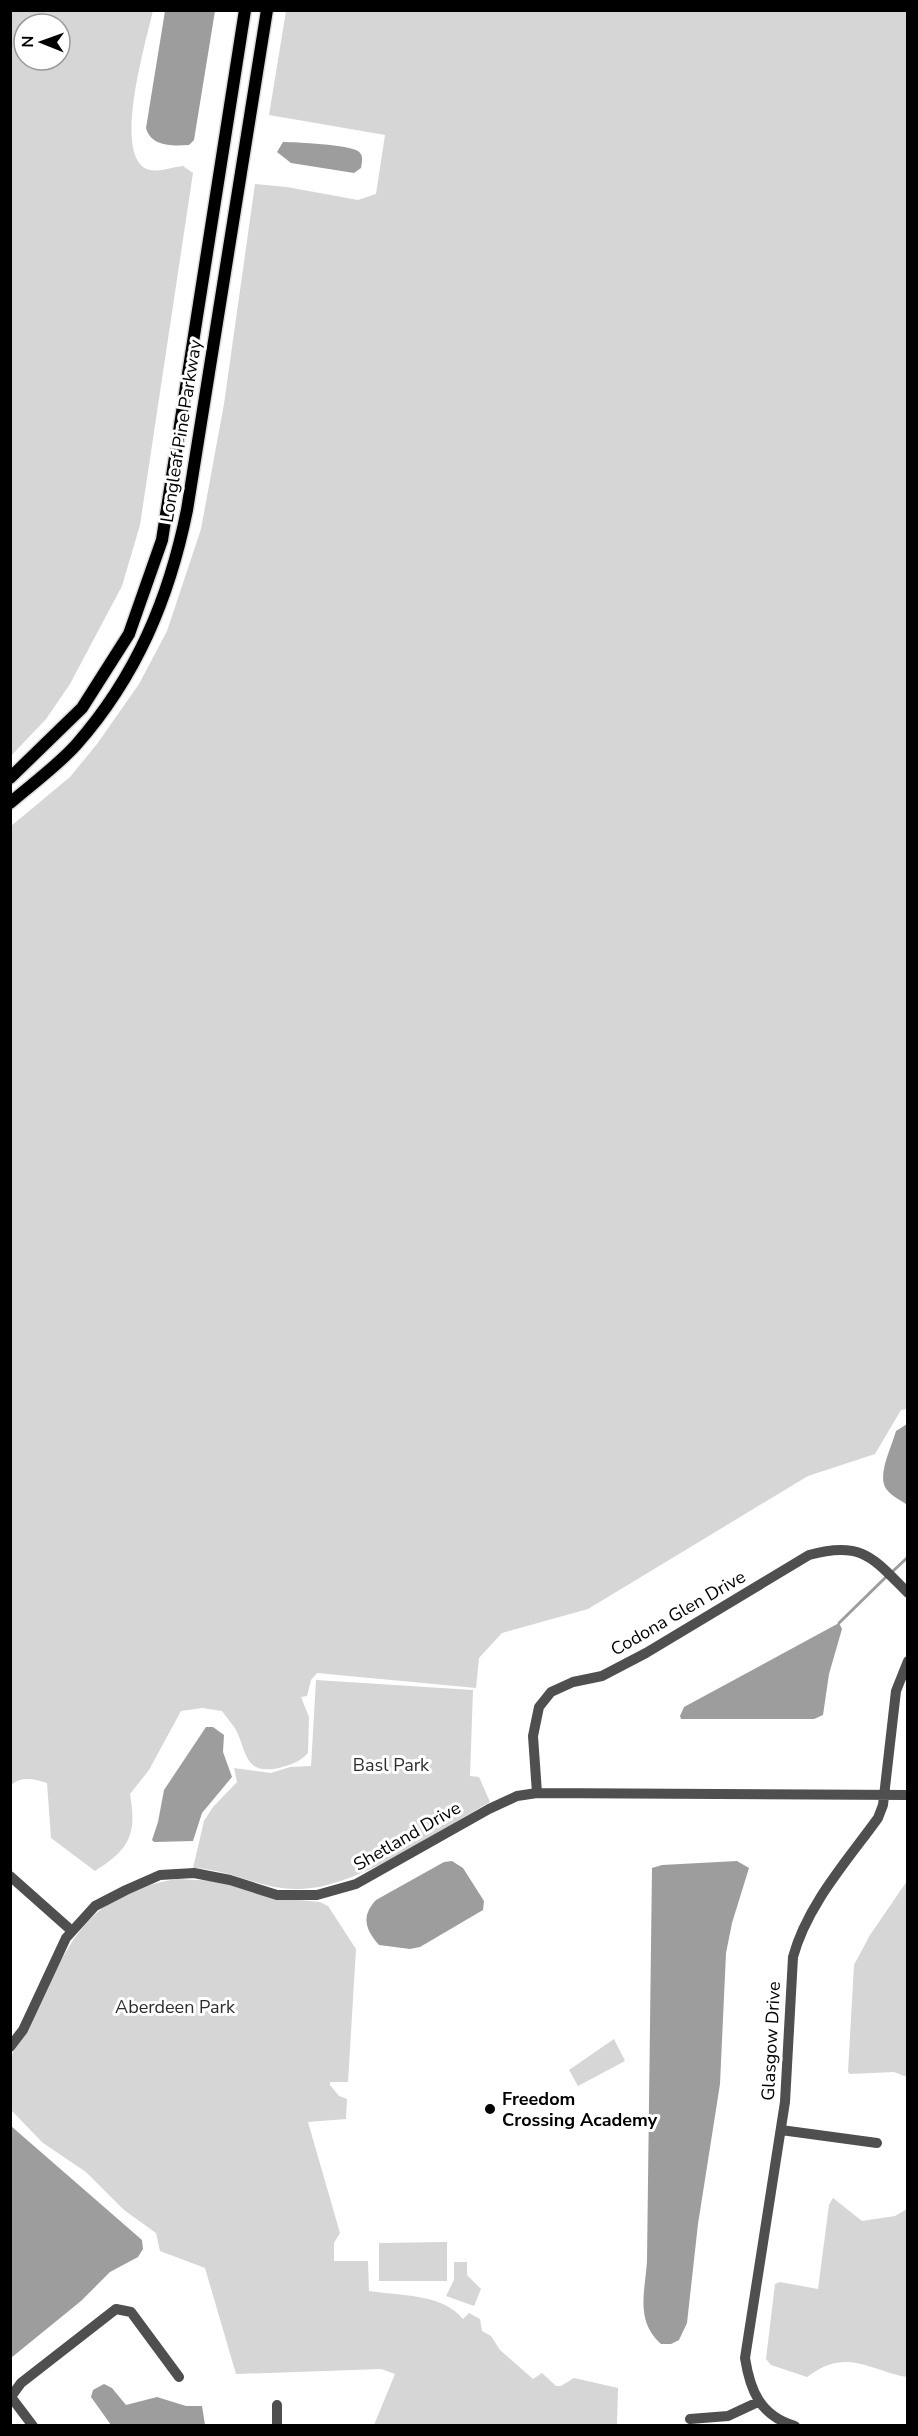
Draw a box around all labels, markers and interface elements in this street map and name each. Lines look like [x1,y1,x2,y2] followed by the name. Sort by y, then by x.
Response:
[12,12,72,72] north arrow
[17,36,39,48] text: N
[155,337,207,524] street label: Longleaf Pine Parkway
[606,1565,750,1661] street label: Codona Glen Drive
[353,1753,430,1777] park label: Basl Park
[349,1796,465,1876] street label: Shetland Drive
[756,1981,786,2101] street label: Glasgow Drive
[115,1995,236,2019] park label: Aberdeen Park
[502,2087,658,2132] place label: Freedom Crossing Academy
[483,2102,497,2116] marker: Freedom Crossing Academy

